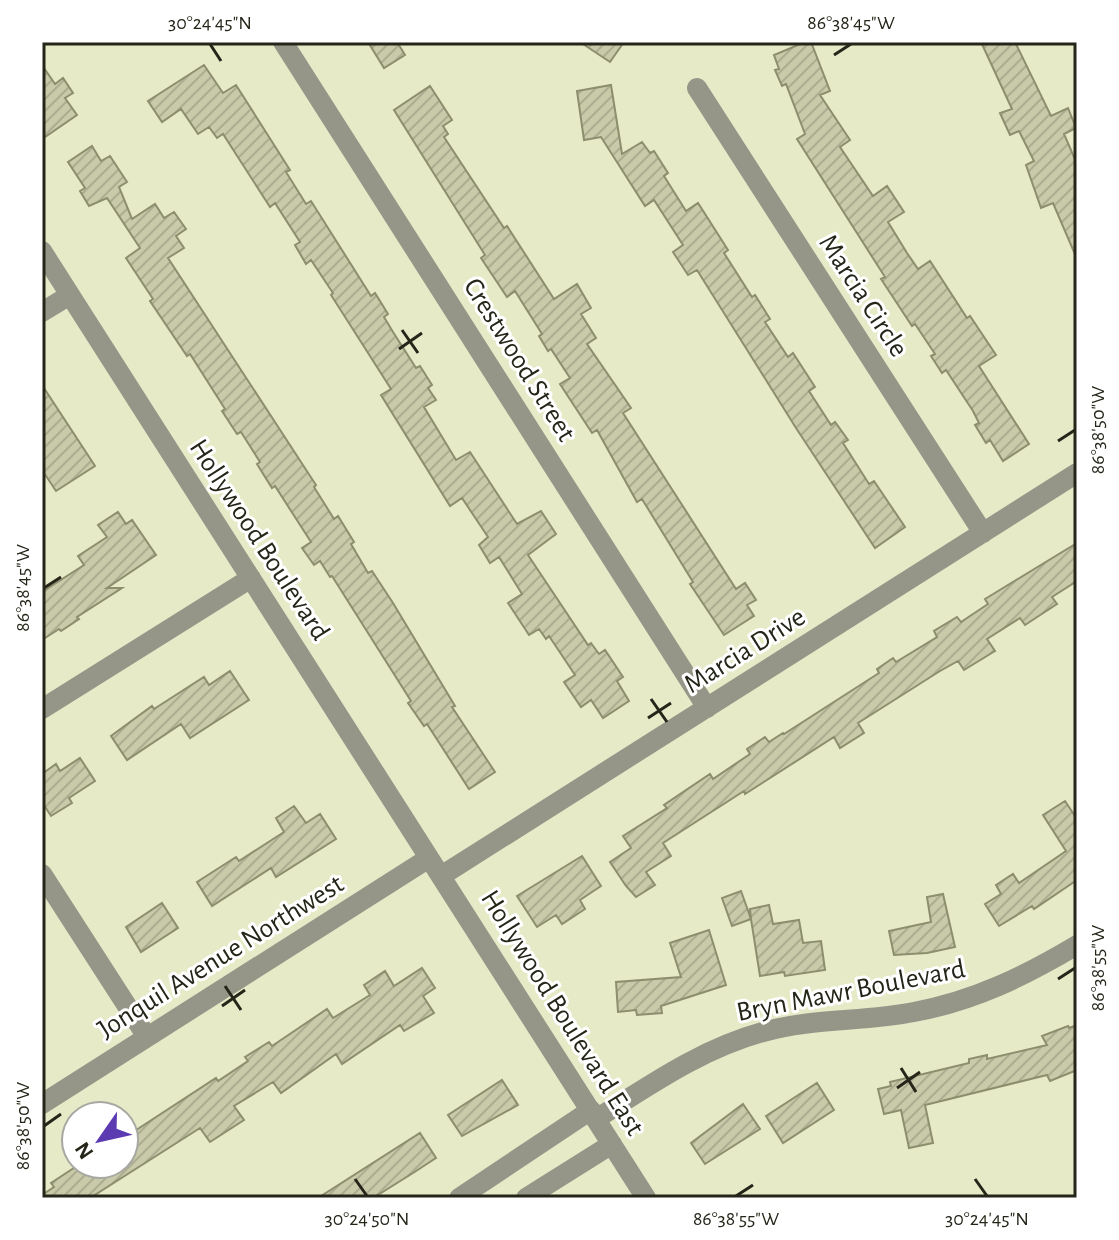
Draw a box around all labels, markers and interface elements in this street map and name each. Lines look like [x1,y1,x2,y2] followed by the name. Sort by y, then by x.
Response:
[168,13,252,33] text: 30°24'45"N
[807,13,895,33] text: 86°38'45"W
[813,230,913,362] street label: Marcia Circle
[458,274,580,446] street label: Crestwood Street
[1088,386,1108,474] text: 86°38'50"W
[184,435,334,645] street label: Hollywood Boulevard
[13,544,33,632] text: 86°38'45"W
[680,603,810,699] street label: Marcia Drive
[93,870,349,1044] street label: Jonquil Avenue Northwest
[475,886,649,1141] street label: Hollywood Boulevard East
[1088,925,1108,1011] text: 86°38'55"W
[734,955,968,1027] street label: Bryn Mawr Boulevard
[13,1082,33,1170] text: 86°38'50"W
[60,1100,140,1180] north arrow
[71,1138,98,1163] text: N
[325,1209,409,1229] text: 30°24'50"N
[693,1209,779,1229] text: 86°38'55"W
[945,1209,1029,1229] text: 30°24'45"N

